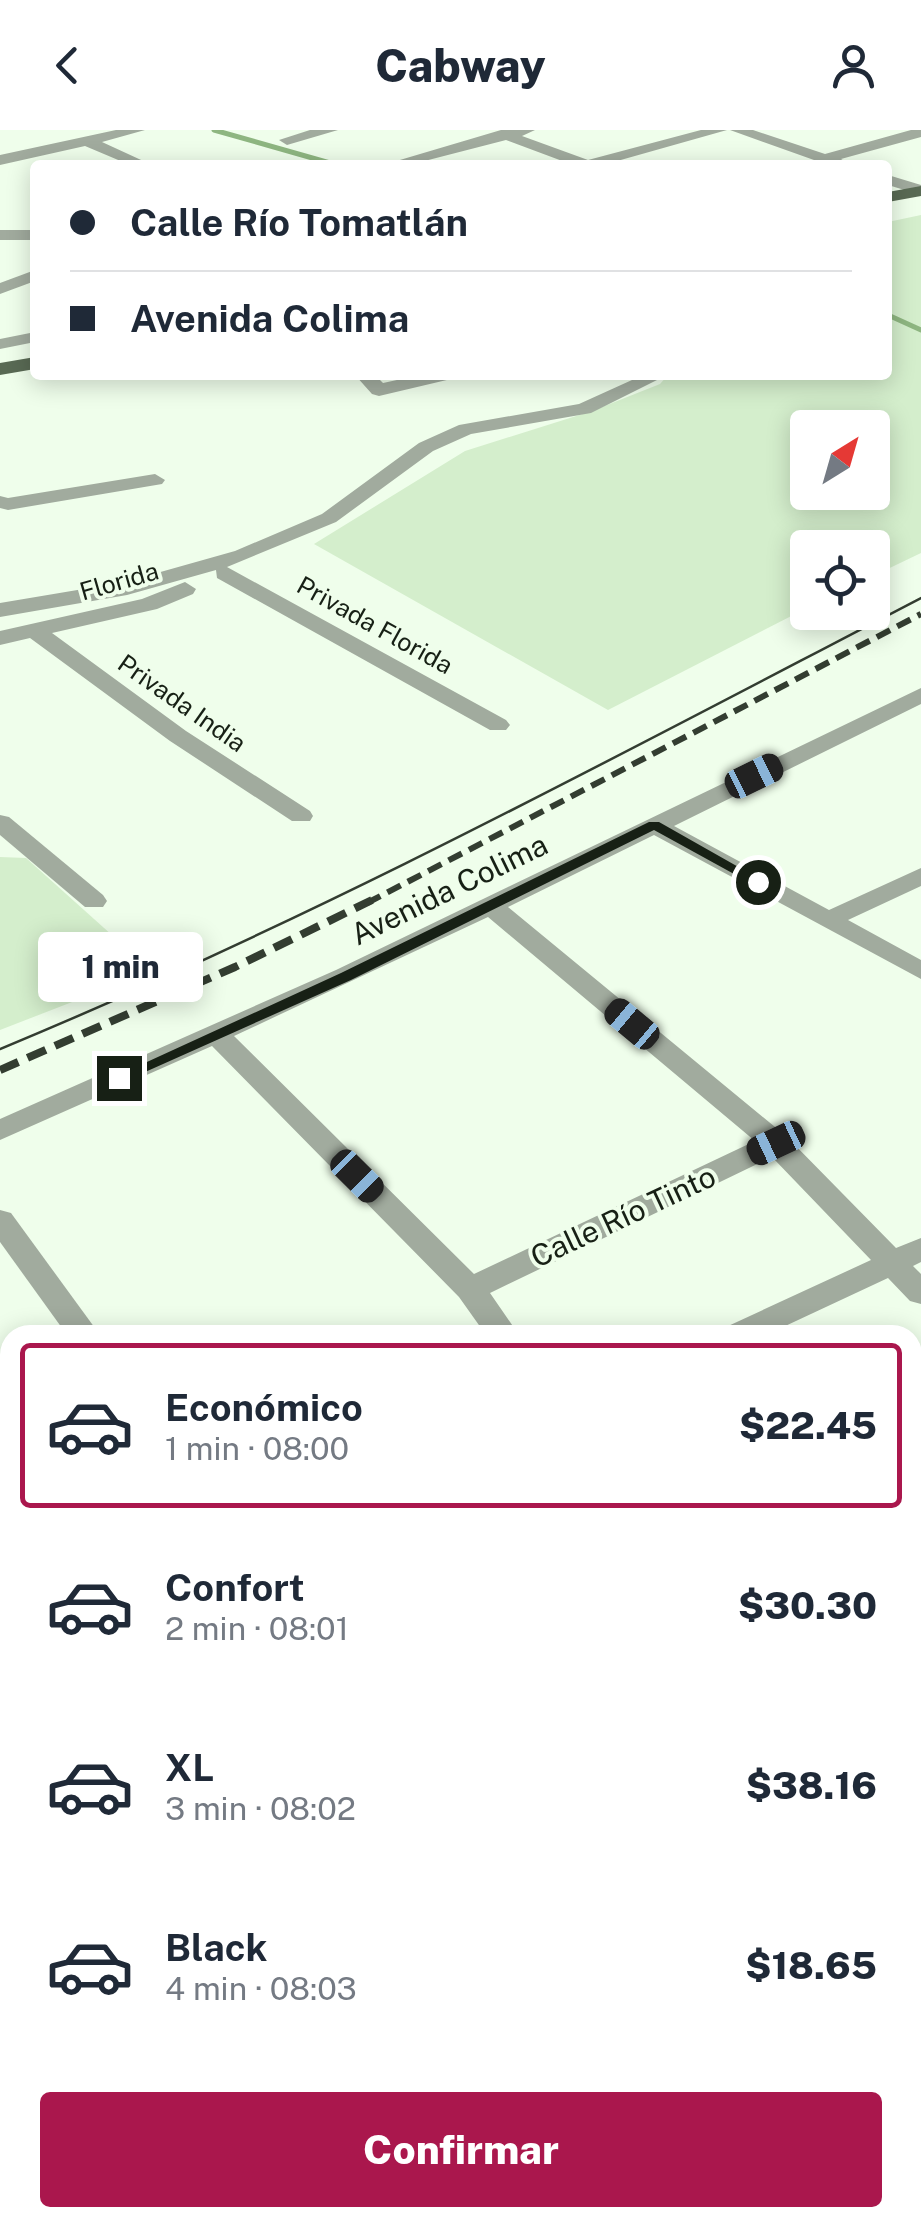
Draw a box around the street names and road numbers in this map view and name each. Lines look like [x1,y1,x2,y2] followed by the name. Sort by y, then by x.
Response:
[76,555,162,607] street label: Florida
[292,570,458,680] street label: Privada Florida
[112,648,252,758] street label: Privada India
[345,826,553,952] street label: Avenida Colima
[525,1157,721,1275] street label: Calle Río Tinto

